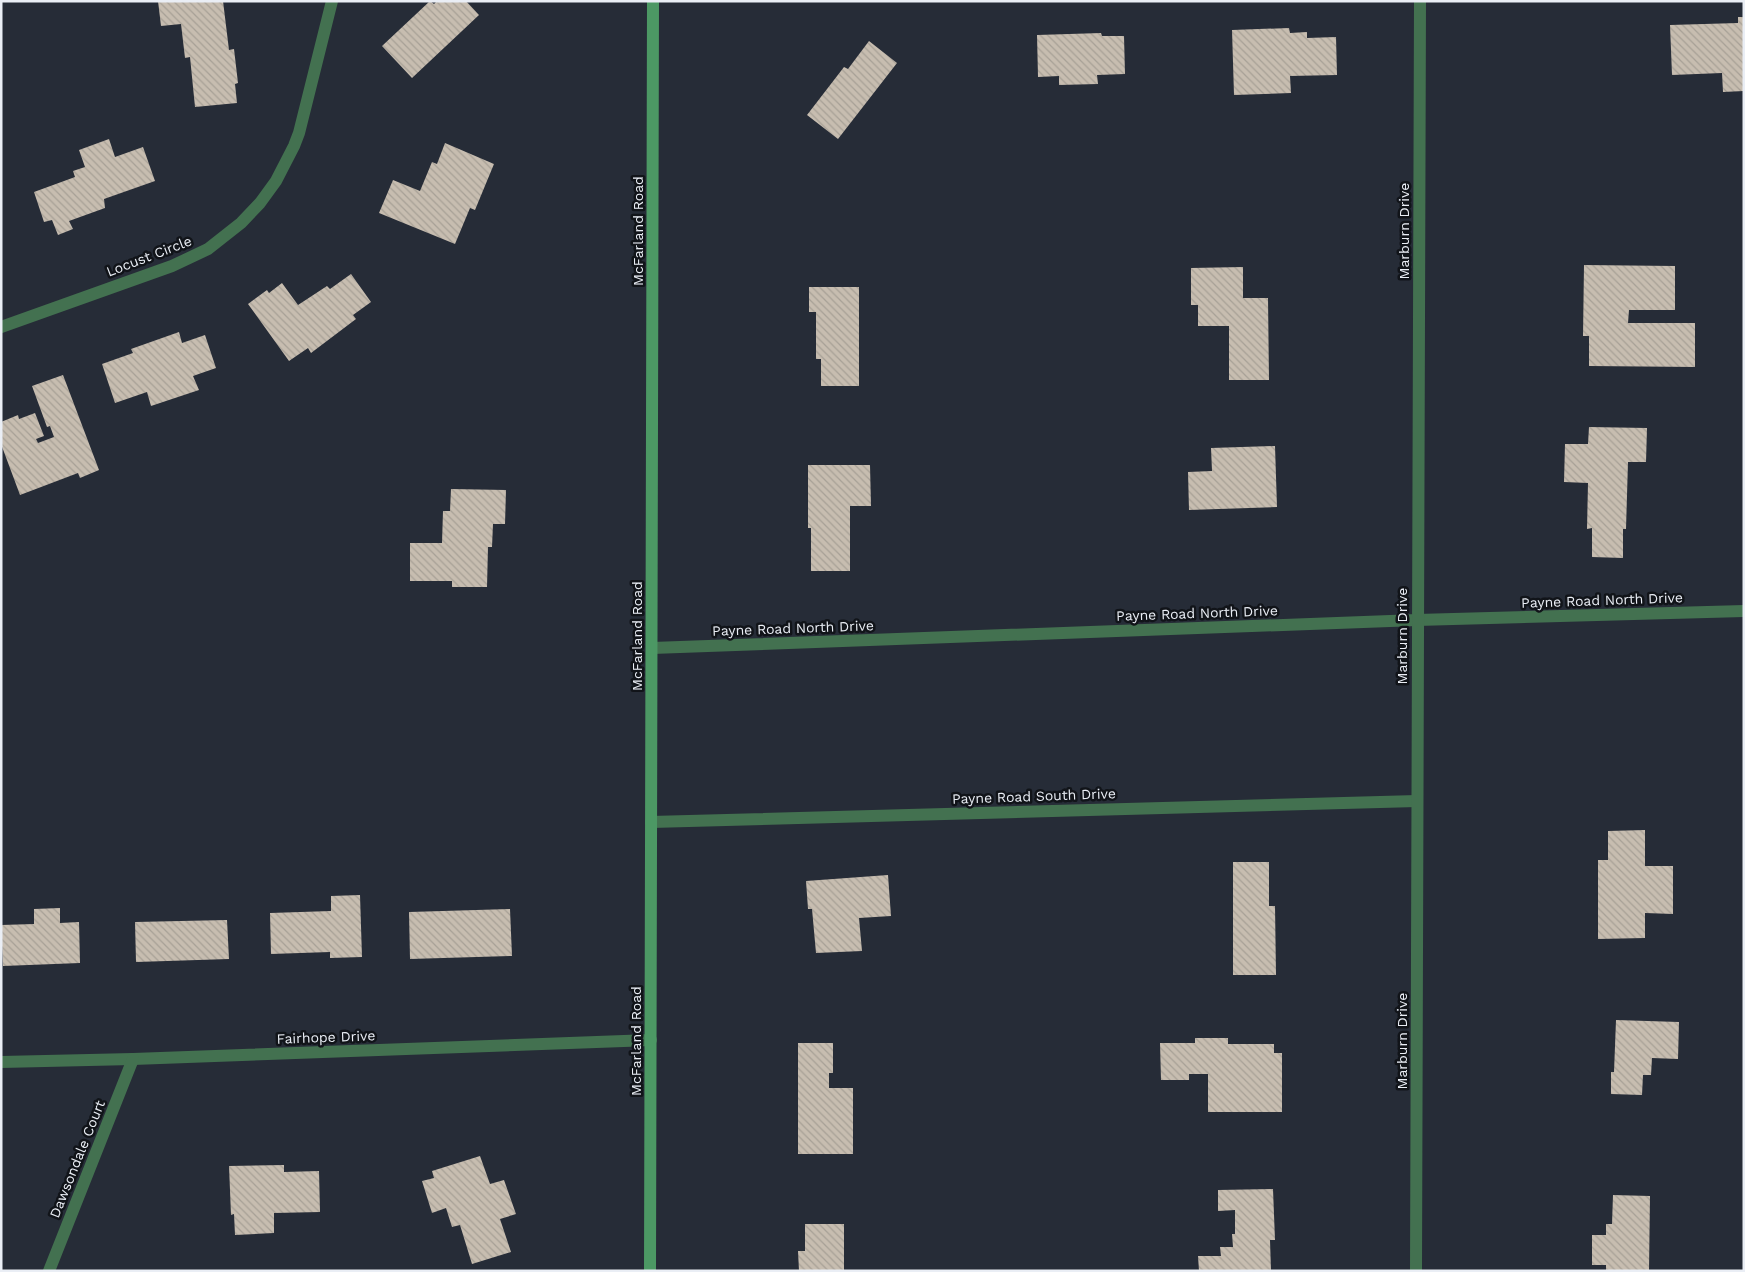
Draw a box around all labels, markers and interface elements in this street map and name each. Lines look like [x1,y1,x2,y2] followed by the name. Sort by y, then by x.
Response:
[630,176,646,286] street label: McFarland Road
[1396,183,1412,279] street label: Marburn Drive
[104,232,194,280] street label: Locust Circle
[629,581,645,691] street label: McFarland Road
[1394,588,1410,684] street label: Marburn Drive
[1521,589,1683,611] street label: Payne Road North Drive
[1116,602,1278,624] street label: Payne Road North Drive
[712,617,874,639] street label: Payne Road North Drive
[952,785,1116,807] street label: Payne Road South Drive
[628,986,644,1096] street label: McFarland Road
[1394,993,1410,1089] street label: Marburn Drive
[276,1027,376,1047] street label: Fairhope Drive
[46,1098,108,1220] street label: Dawsondale Court

